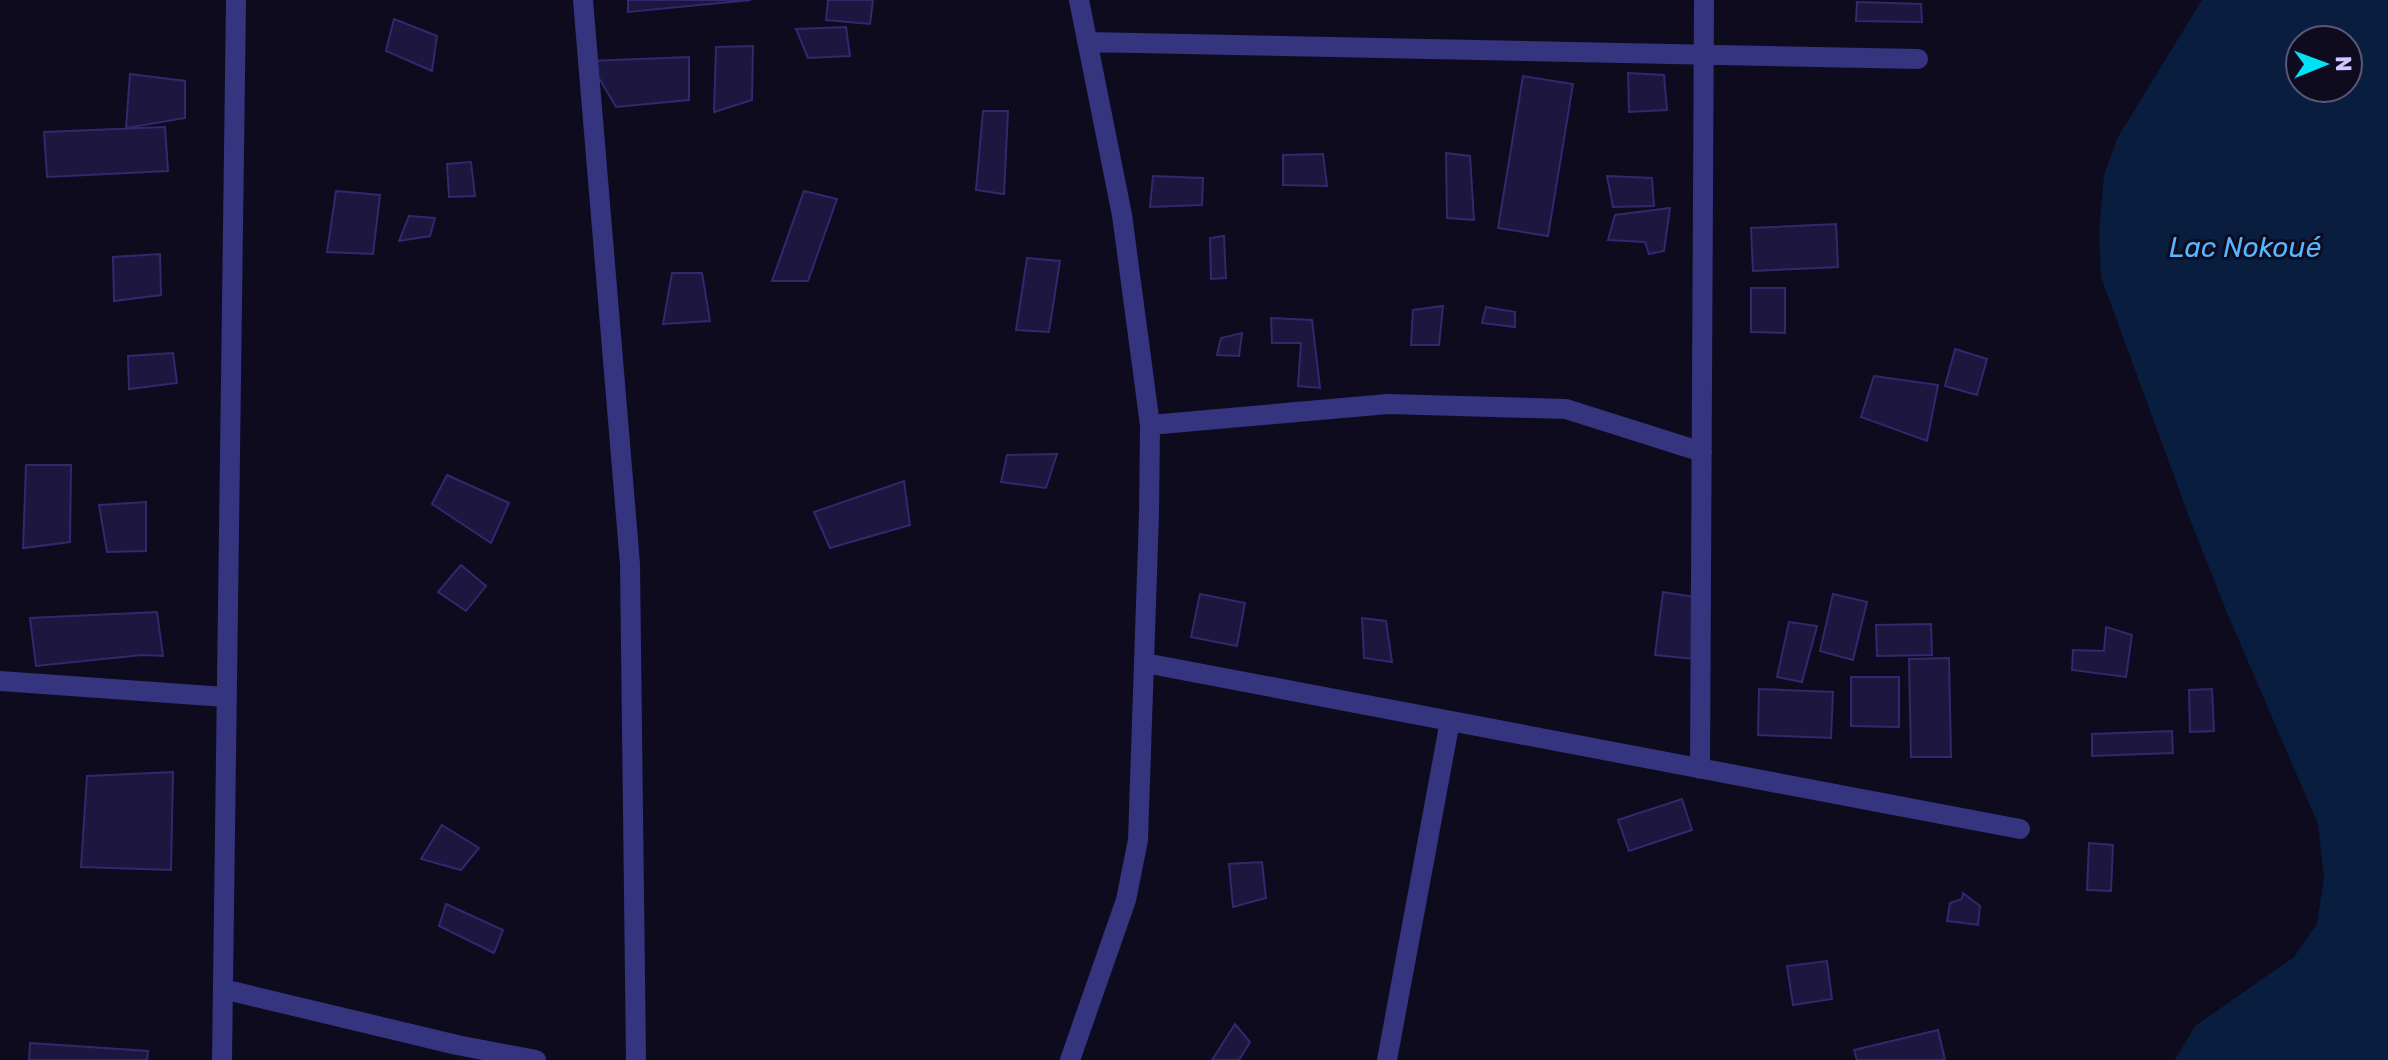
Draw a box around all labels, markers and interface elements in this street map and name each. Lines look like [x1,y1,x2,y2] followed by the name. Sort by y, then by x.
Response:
[2284,24,2364,104] north arrow
[2330,56,2357,72] text: N
[2169,231,2321,264] water label: Lac Nokoué

